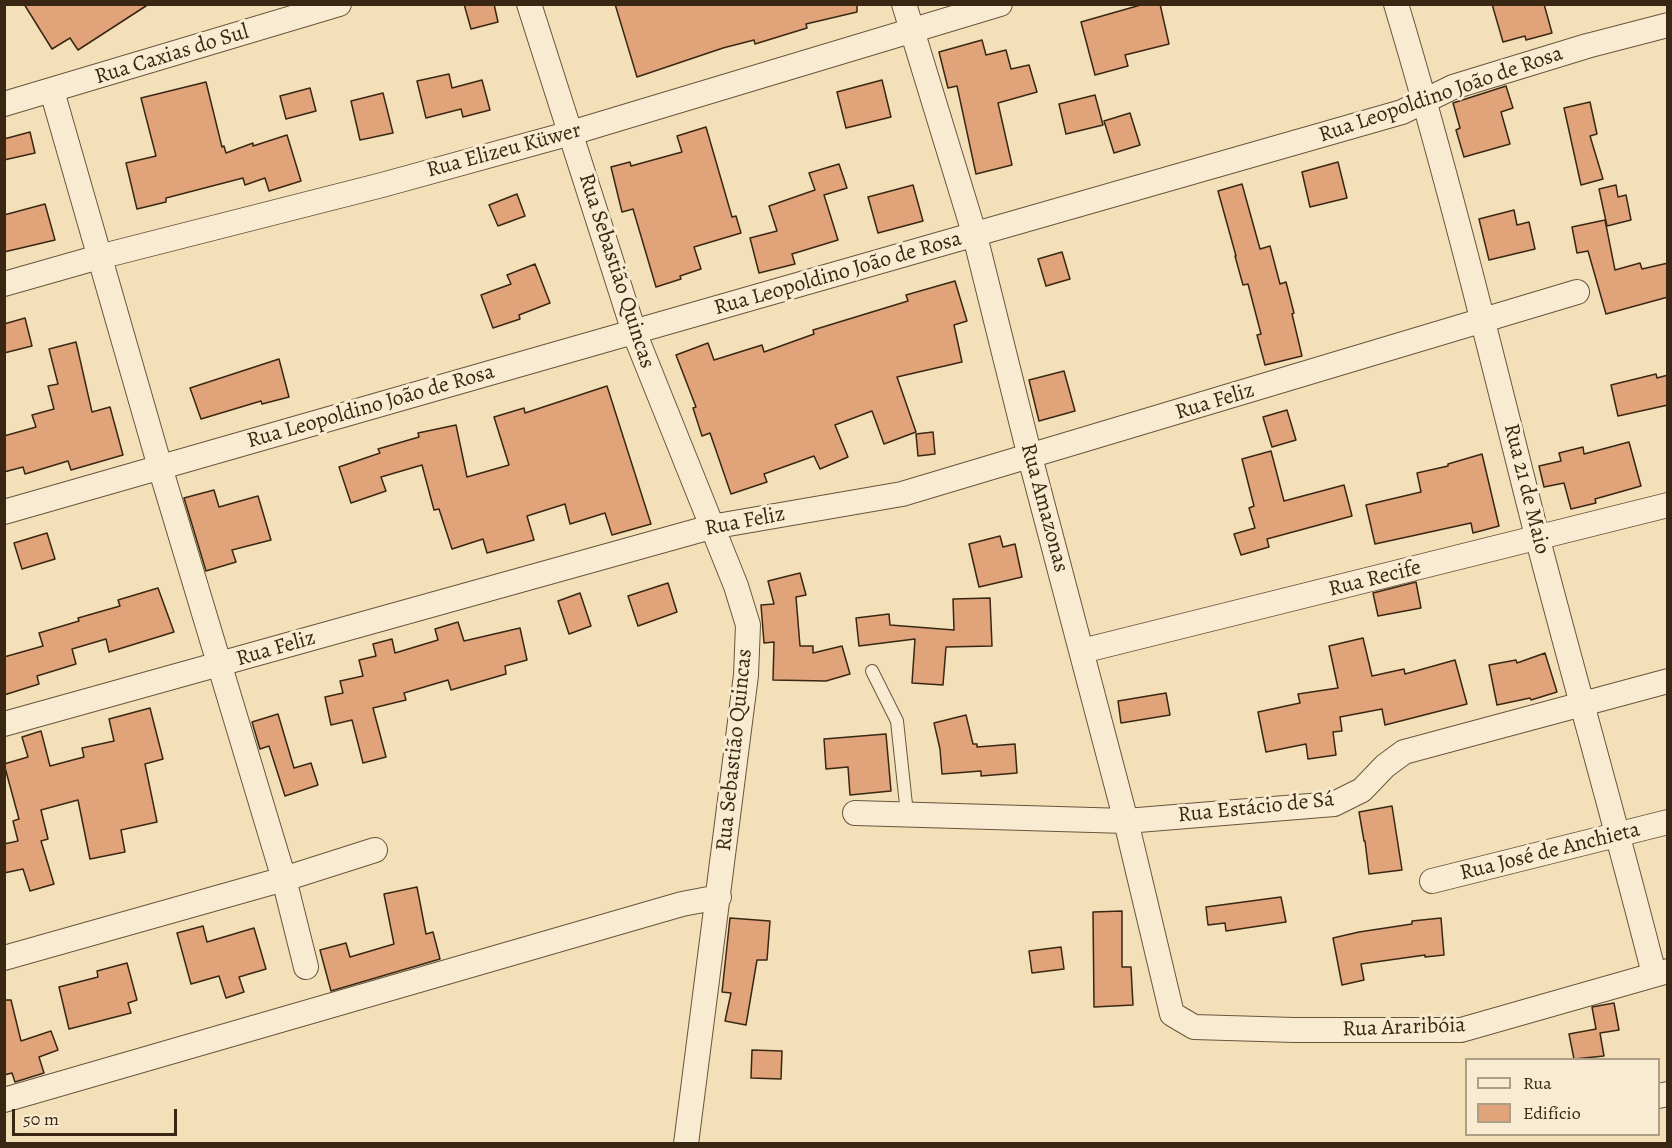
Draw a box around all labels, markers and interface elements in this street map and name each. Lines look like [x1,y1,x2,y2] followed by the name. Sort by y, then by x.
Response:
[92,19,252,91] street label: Rua Caxias do Sul
[1316,41,1566,149] street label: Rua Leopoldino João de Rosa
[424,118,584,184] street label: Rua Elizeu Küwer
[572,170,660,372] street label: Rua Sebastião Quincas
[711,226,965,322] street label: Rua Leopoldino João de Rosa
[244,359,498,455] street label: Rua Leopoldino João de Rosa
[1172,378,1258,426] street label: Rua Feliz
[1497,421,1555,557] street label: Rua 21 de Maio
[1014,441,1074,575] street label: Rua Amazonas
[703,501,787,543] street label: Rua Feliz
[1326,555,1424,603] street label: Rua Recife
[233,625,319,673] street label: Rua Feliz
[711,647,759,853] street label: Rua Sebastião Quincas
[1177,787,1335,829] street label: Rua Estácio de Sá
[1457,817,1643,887] street label: Rua José de Anchieta
[1342,1013,1466,1043] street label: Rua Araribóia
[1465,1058,1660,1136] legend
[1523,1071,1552,1095] text: Rua
[15,1097,180,1135] scale bar
[1523,1101,1581,1125] text: Edifício
[23,1107,59,1131] text: 50 m

